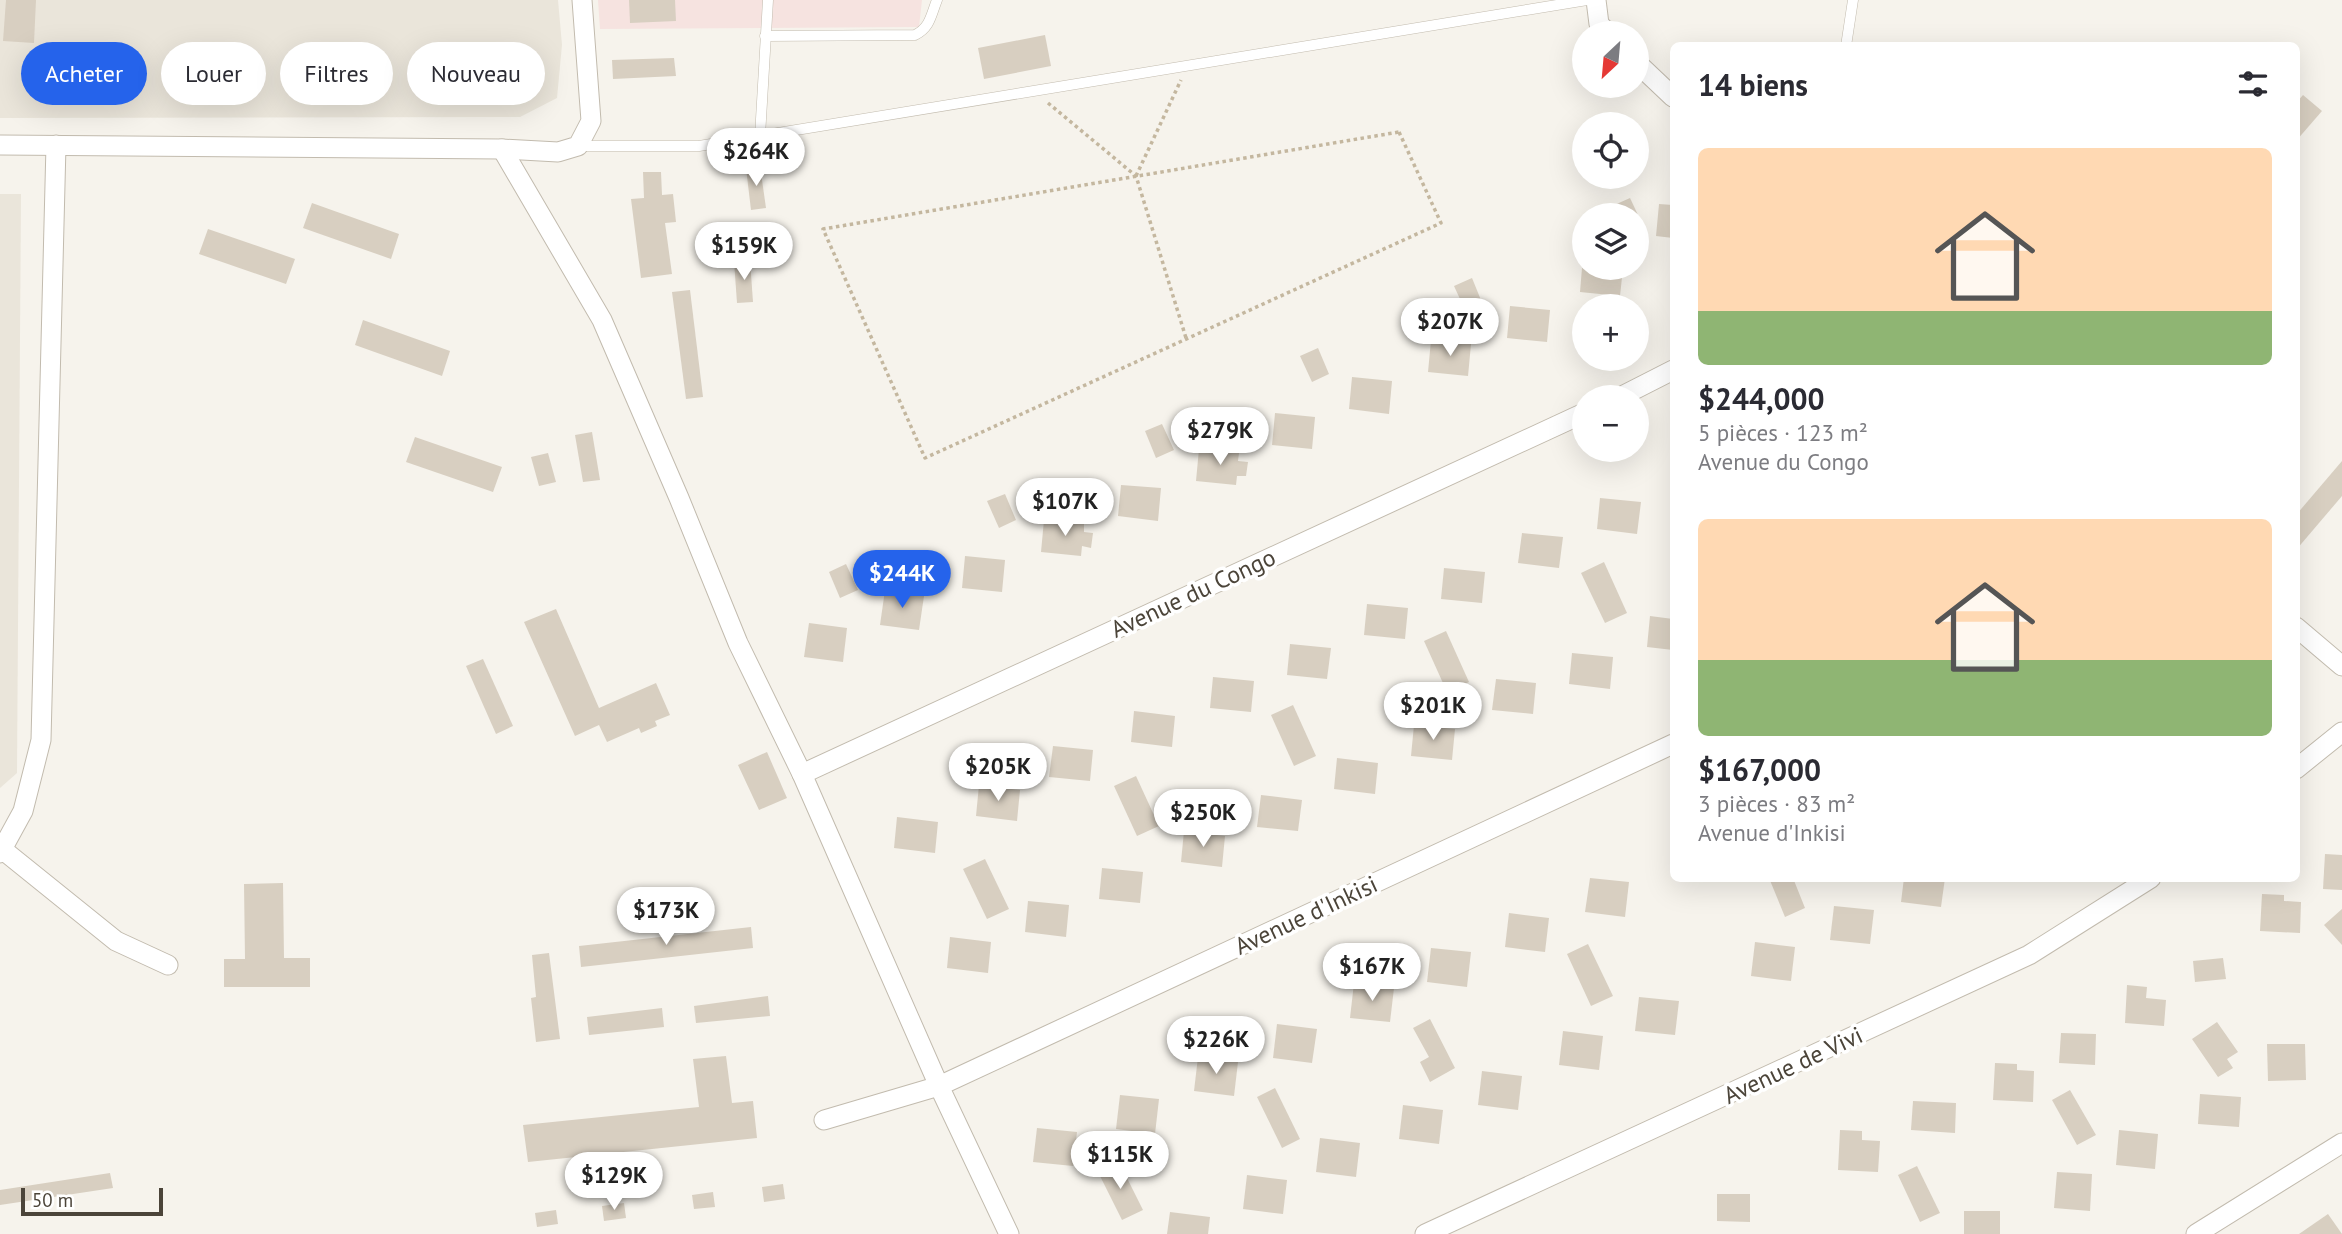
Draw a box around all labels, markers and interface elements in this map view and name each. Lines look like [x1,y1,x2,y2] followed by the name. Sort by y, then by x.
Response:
[1572,21,1648,98] north arrow
[1572,21,1649,462] map controls
[21,42,147,105] chip: Acheter
[161,42,266,105] chip: Louer
[280,42,393,105] chip: Filtres
[407,42,545,105] chip: Nouveau
[1698,65,1808,104] text: 14 biens
[2234,65,2272,103] icon: filters
[1572,112,1649,189] button: locate
[707,128,805,188] pin: $264K
[723,136,789,165] text: $264K
[1922,193,2048,319] icon: home
[1572,203,1649,280] button: layers
[695,222,793,282] pin: $159K
[711,230,777,259] text: $159K
[1572,294,1649,371] button: +
[1401,298,1499,358] pin: $207K
[1417,306,1483,335] text: $207K
[1698,379,1825,418] text: $244,000
[1572,385,1649,462] button: −
[1171,407,1269,467] pin: $279K
[1187,415,1253,444] text: $279K
[1698,418,1868,447] text: 5 pièces · 123 m²
[1698,447,1869,476] text: Avenue du Congo
[1016,478,1114,538] pin: $107K
[1032,486,1098,515] text: $107K
[1106,541,1280,645] street label: Avenue du Congo
[853,550,951,610] pin: $244K
[869,558,935,587] text: $244K
[1922,564,2048,690] icon: home
[1384,682,1482,742] pin: $201K
[1400,690,1466,719] text: $201K
[949,744,1047,803] pin: $205K
[1698,750,1821,789] text: $167,000
[965,751,1031,780] text: $205K
[1698,789,1855,818] text: 3 pièces · 83 m²
[1154,790,1252,849] pin: $250K
[1170,797,1236,826] text: $250K
[1698,818,1846,847] text: Avenue d'Inkisi
[1230,868,1382,962] street label: Avenue d'Inkisi
[617,888,715,947] pin: $173K
[633,895,699,924] text: $173K
[1323,944,1421,1003] pin: $167K
[1339,951,1405,980] text: $167K
[1167,1016,1265,1076] pin: $226K
[1718,1019,1868,1111] street label: Avenue de Vivi
[1183,1024,1249,1053] text: $226K
[1071,1132,1169,1191] pin: $115K
[1087,1139,1153,1168] text: $115K
[565,1152,663,1212] pin: $129K
[581,1160,647,1189] text: $129K
[21,1185,163,1217] scale bar
[32,1188,73,1212] text: 50 m

